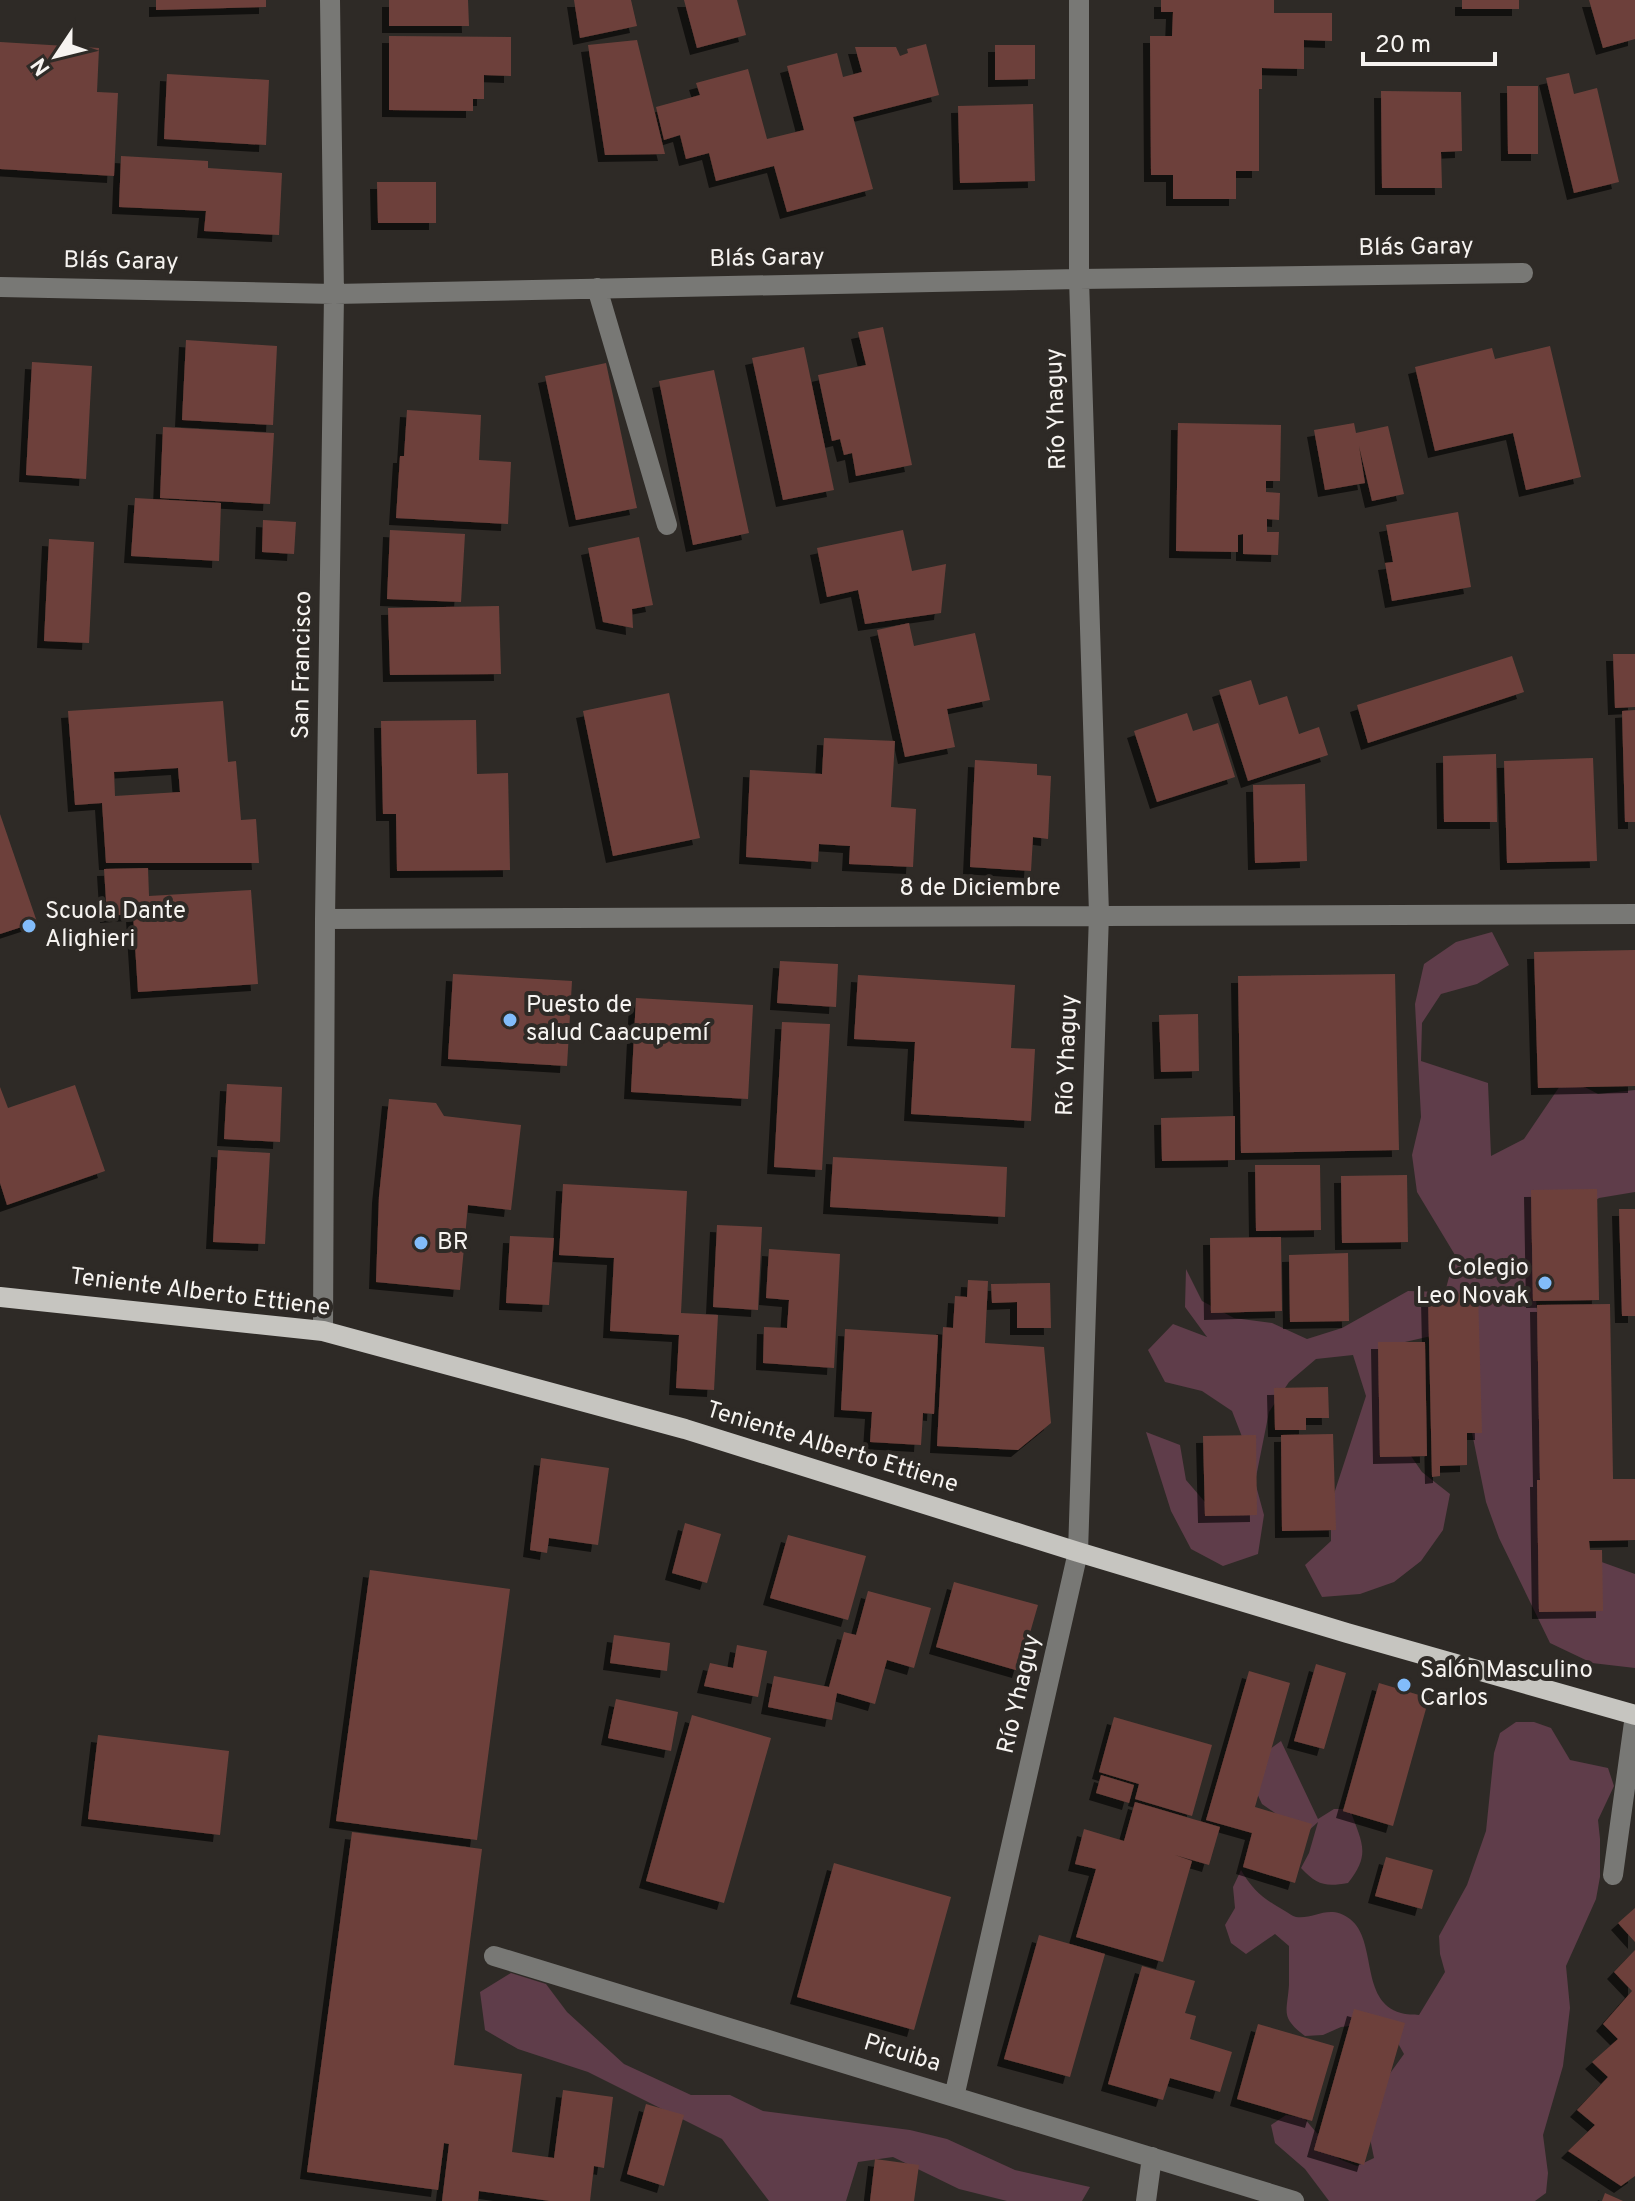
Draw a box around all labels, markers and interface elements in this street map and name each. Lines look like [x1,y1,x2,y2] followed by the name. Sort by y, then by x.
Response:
[16,16,96,96] north arrow
[1363,16,1495,66] scale bar
[1375,31,1431,61] text: 20 m
[26,52,57,80] text: N
[1358,232,1474,264] street label: Blás Garay
[709,243,825,275] street label: Blás Garay
[63,246,179,278] street label: Blás Garay
[1040,347,1074,471] street label: Río Yhaguy
[287,590,319,740] street label: San Francisco
[899,874,1061,904] street label: 8 de Diciembre
[45,897,186,955] place label: Scuola Dante Alighieri
[20,917,38,935] marker: Scuola Dante Alighieri
[526,991,711,1049] place label: Puesto de salud Caacupemí
[1051,993,1085,1117] street label: Río Yhaguy
[501,1011,519,1029] marker: Puesto de salud Caacupemí
[437,1228,469,1258] place label: BR
[412,1234,430,1252] marker: BR
[1416,1254,1529,1312] place label: Colegio Leo Novak
[68,1262,332,1324] street label: Teniente Alberto Ettiene
[1536,1274,1554,1292] marker: Colegio Leo Novak
[702,1395,962,1501] street label: Teniente Alberto Ettiene
[992,1631,1048,1757] street label: Río Yhaguy
[1420,1656,1593,1714] place label: Salón Masculino Carlos
[1395,1676,1413,1694] marker: Salón Masculino Carlos
[860,2028,944,2080] street label: Picuiba

